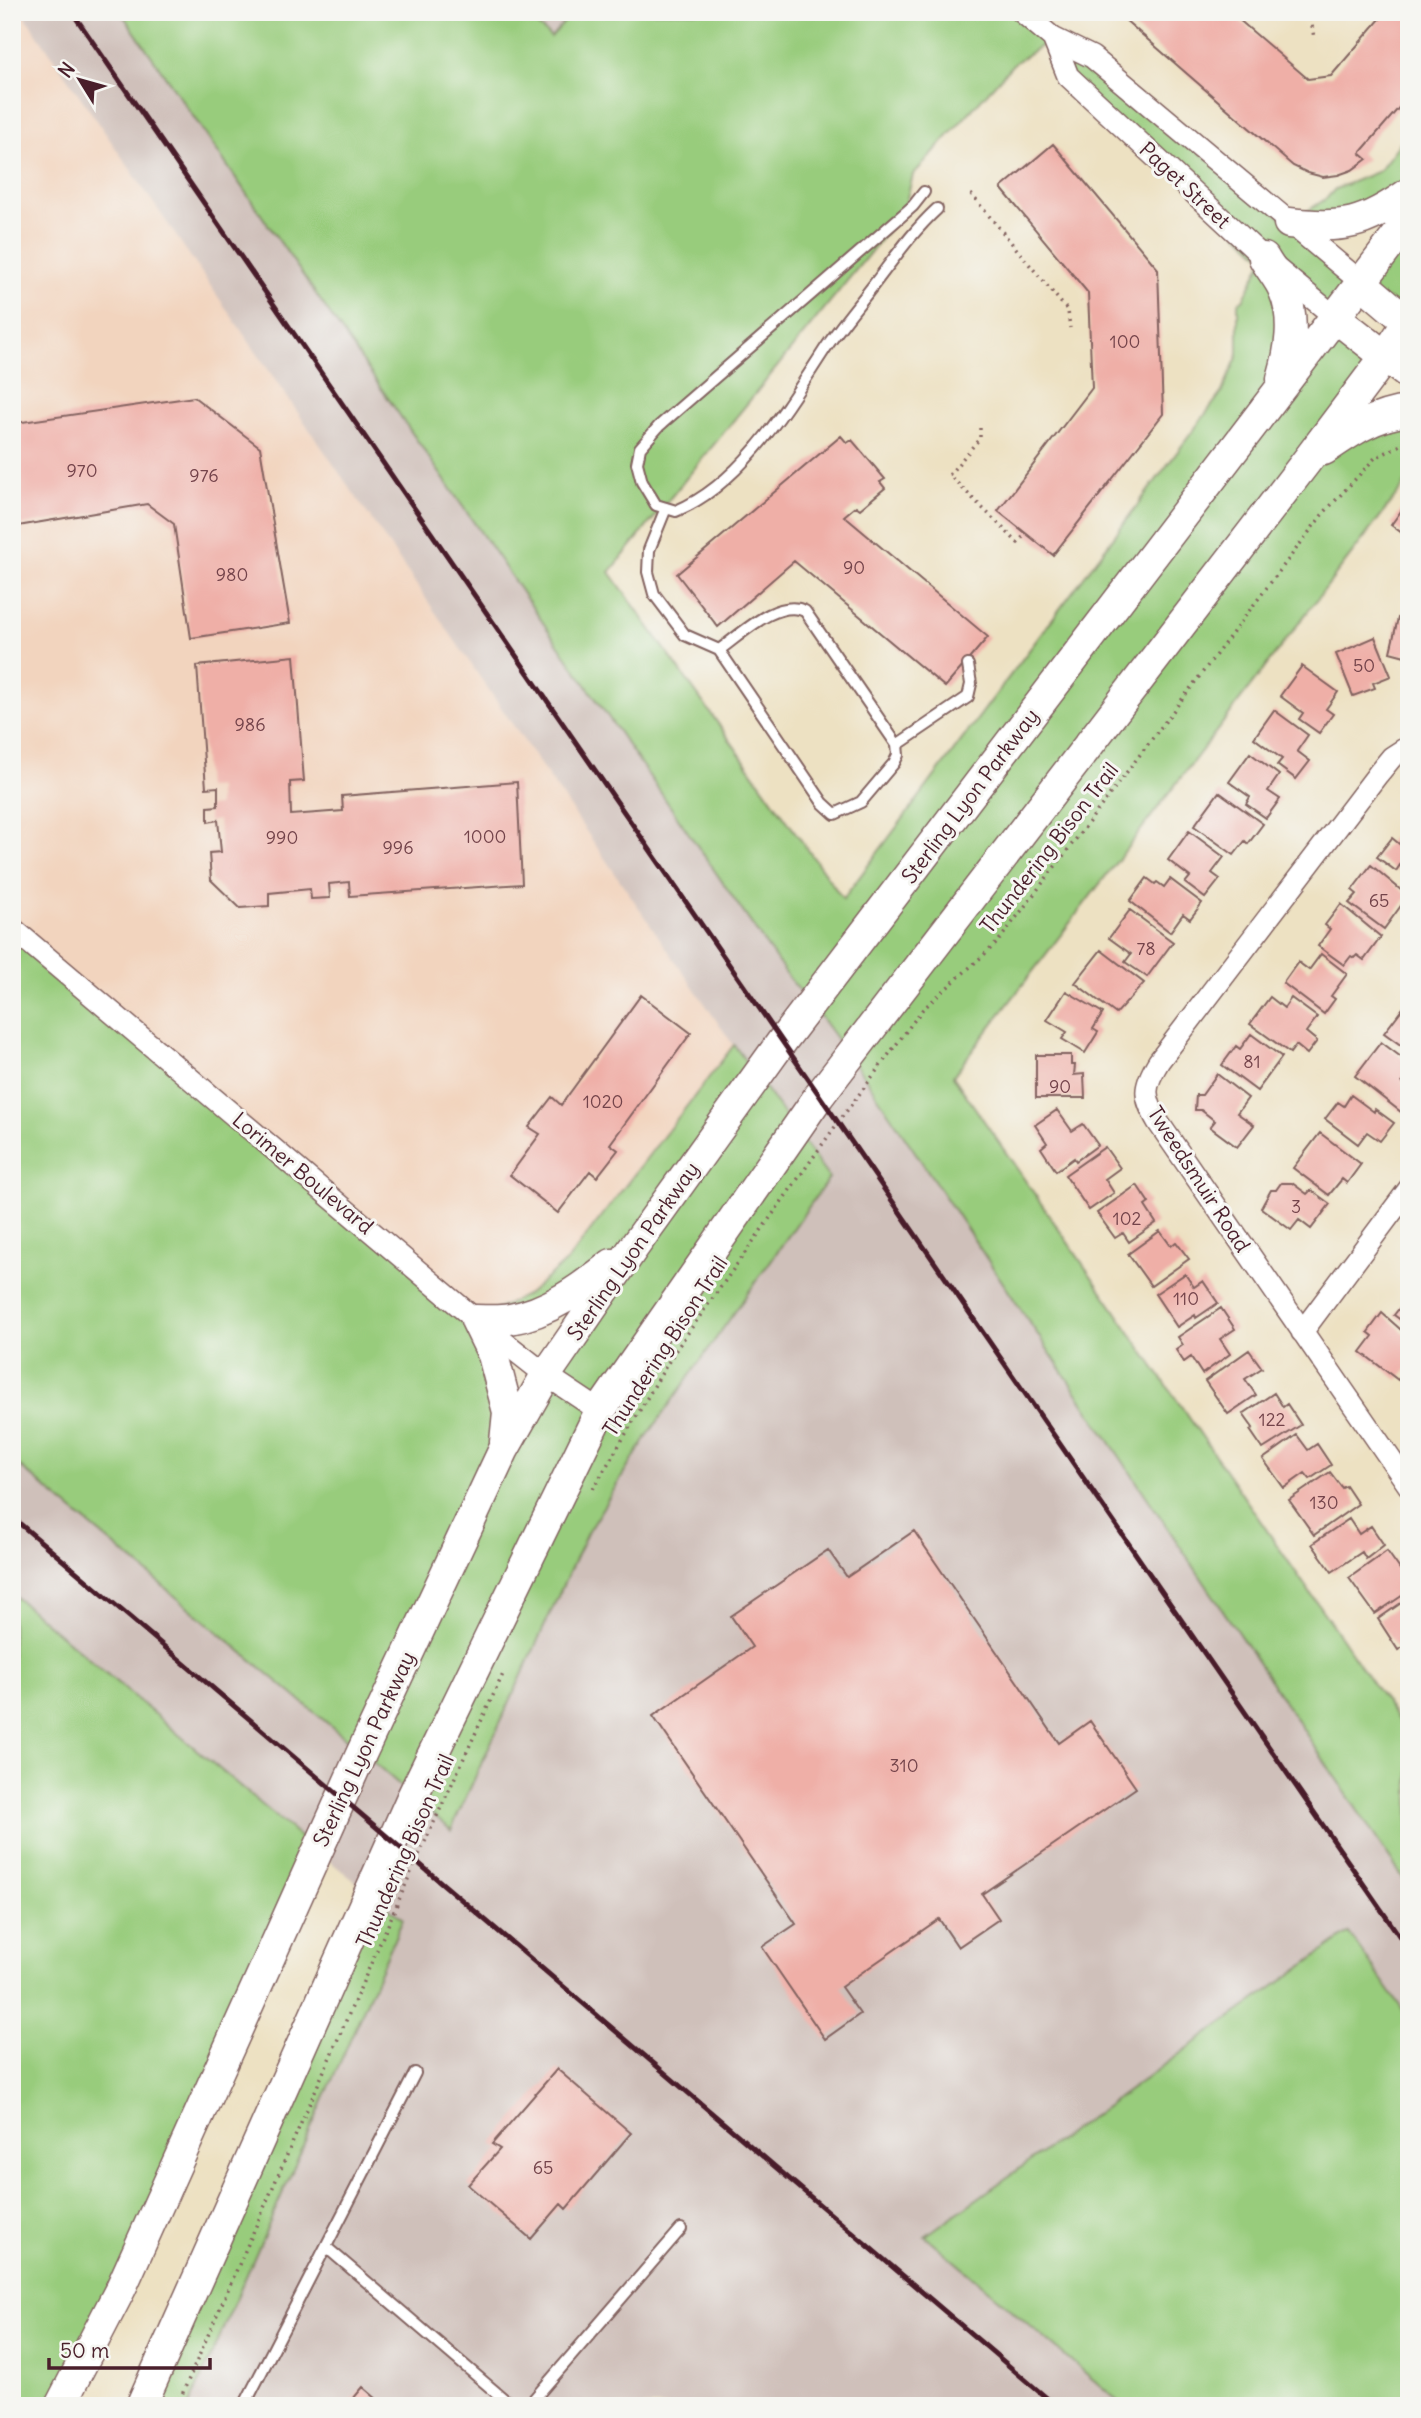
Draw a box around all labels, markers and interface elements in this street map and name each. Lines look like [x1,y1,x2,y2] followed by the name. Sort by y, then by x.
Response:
[46,46,116,116] north arrow
[53,57,80,82] text: N
[1134,136,1236,234] street label: Paget Street
[1110,330,1140,353] house number: 100
[66,459,98,482] house number: 970
[189,464,219,487] house number: 976
[843,556,865,579] house number: 90
[216,563,248,586] house number: 980
[1353,654,1375,677] house number: 50
[895,703,1045,889] street label: Sterling Lyon Parkway
[234,713,266,736] house number: 986
[974,757,1124,939] street label: Thundering Bison Trail
[464,825,506,848] house number: 1000
[266,826,298,849] house number: 990
[382,836,414,859] house number: 996
[1369,889,1389,912] house number: 65
[1136,937,1156,960] house number: 78
[1243,1050,1261,1073] house number: 81
[1049,1075,1071,1098] house number: 90
[583,1090,623,1113] house number: 1020
[1142,1101,1256,1257] street label: Tweedsmuir Road
[227,1106,379,1240] street label: Lorimer Boulevard
[561,1156,705,1346] street label: Sterling Lyon Parkway
[1291,1195,1301,1218] house number: 3
[1113,1207,1142,1230] house number: 102
[597,1251,733,1441] street label: Thundering Bison Trail
[1173,1287,1199,1310] house number: 110
[1259,1408,1286,1431] house number: 122
[1309,1491,1339,1514] house number: 130
[307,1647,421,1851] street label: Sterling Lyon Parkway
[350,1750,460,1952] street label: Thundering Bison Trail
[889,1754,919,1777] house number: 310
[533,2156,553,2179] house number: 65
[49,2327,210,2371] scale bar
[60,2337,109,2364] text: 50 m

